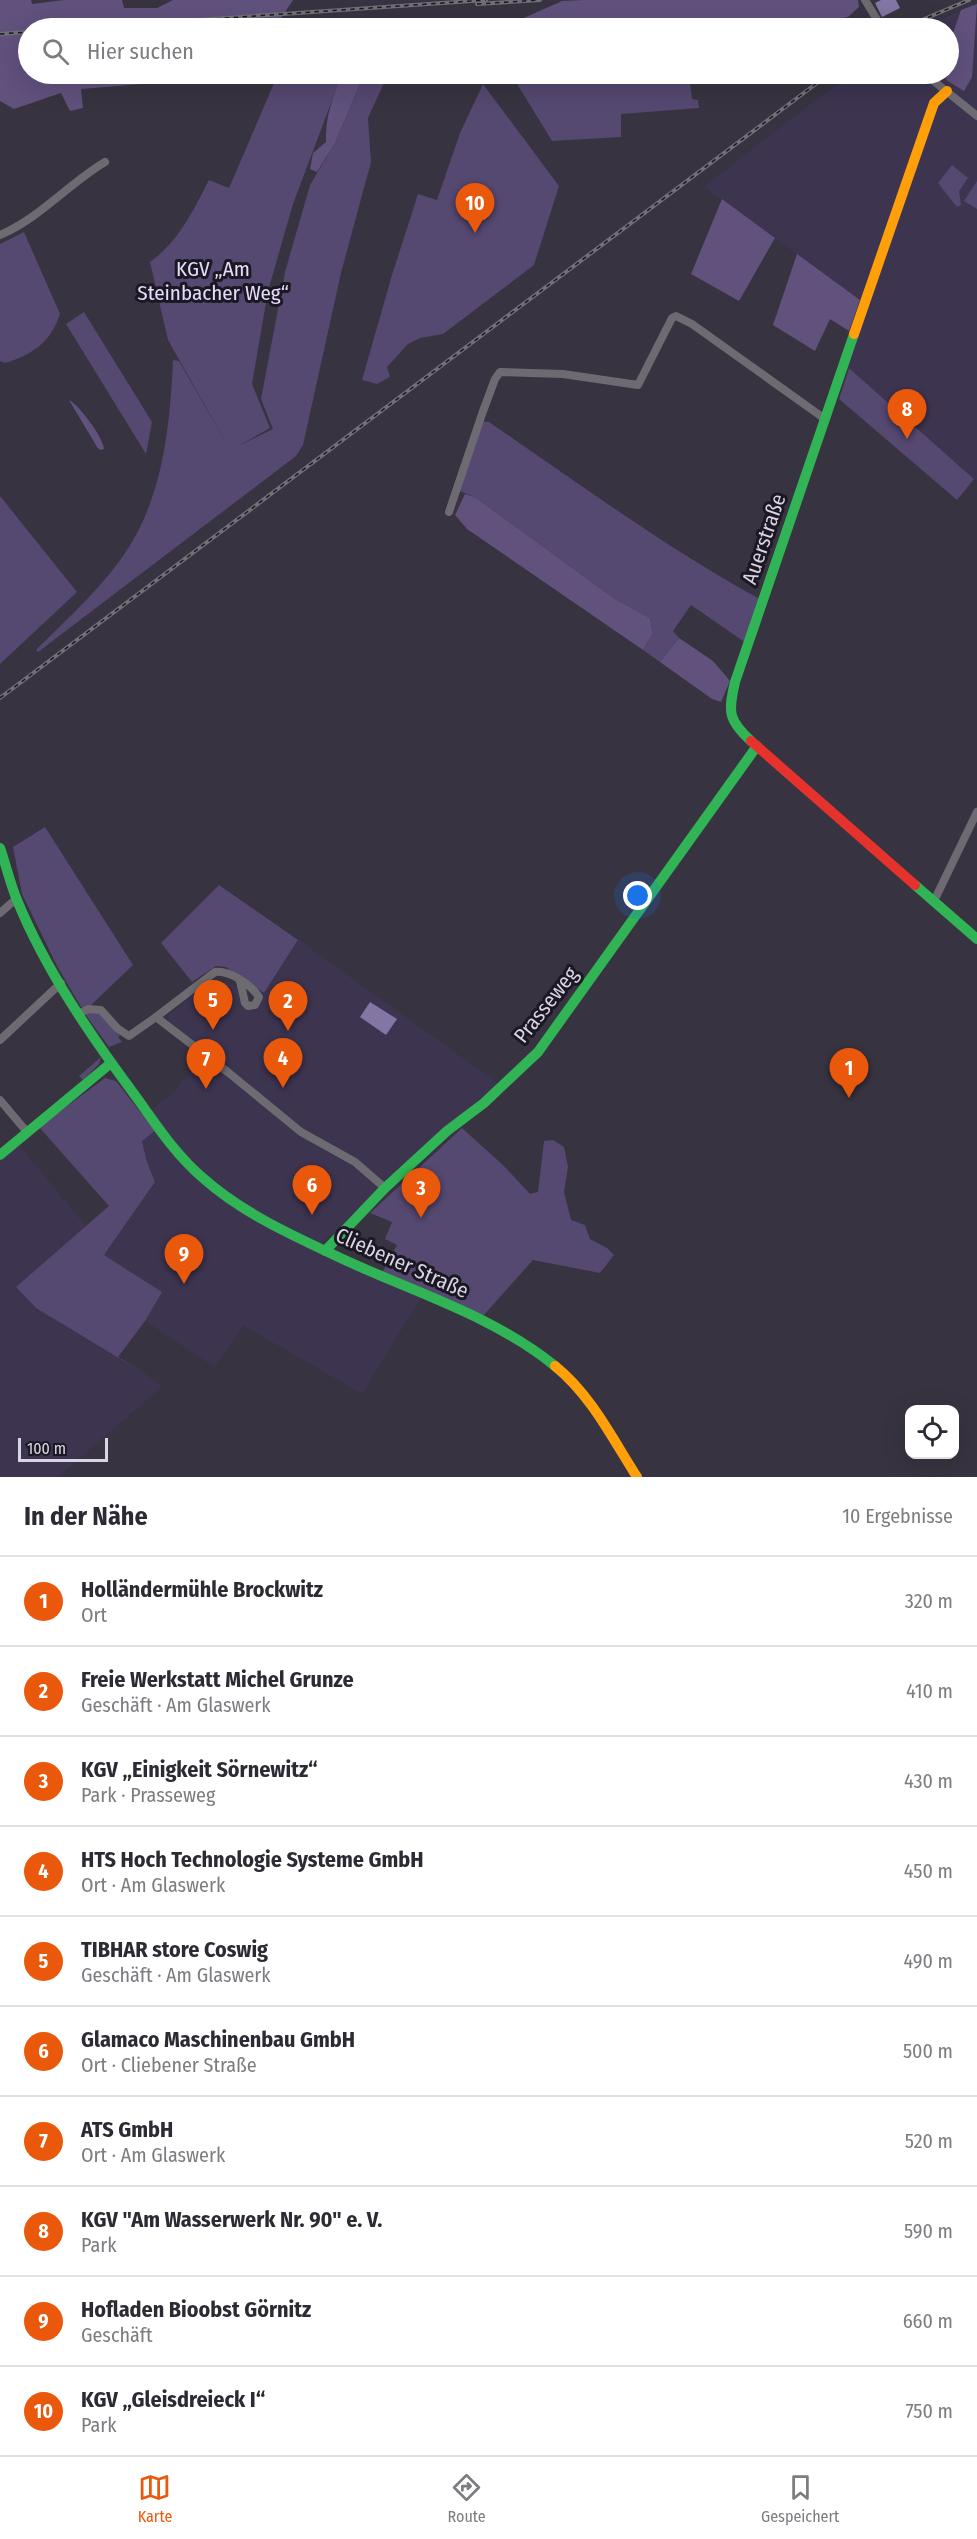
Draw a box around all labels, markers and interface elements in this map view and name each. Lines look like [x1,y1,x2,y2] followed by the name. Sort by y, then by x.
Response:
[18,18,959,84] search box
[39,35,72,68] icon: search
[87,38,194,65] text: Hier suchen
[456,184,494,233] pin: 10
[137,256,289,306] park label: KGV „Am Steinbacher Weg“
[888,390,926,439] pin: 8
[736,490,792,588] street label: Auerstraße
[623,881,652,910] your location
[508,962,584,1048] street label: Prasseweg
[194,980,232,1030] pin: 5
[268,982,308,1031] pin: 2
[264,1038,302,1088] pin: 4
[186,1040,226,1089] pin: 7
[830,1048,868,1098] pin: 1
[292,1166,332,1215] pin: 6
[402,1168,440,1218] pin: 3
[331,1222,473,1304] street label: Cliebener Straße
[164,1234,204,1284] pin: 9
[905,1405,959,1459] map controls
[905,1405,959,1459] button: locate
[18,1435,108,1462] scale bar
[27,1439,66,1458] text: 100 m
[24,1501,148,1532] text: In der Nähe
[842,1504,953,1528] text: 10 Ergebnisse
[81,1576,323,1603] text: Holländermühle Brockwitz
[39,1589,48,1613] text: 1
[905,1589,953,1613] text: 320 m
[81,1603,107,1627] text: Ort
[81,1666,354,1693] text: Freie Werkstatt Michel Grunze
[39,1679,48,1703] text: 2
[906,1679,953,1703] text: 410 m
[81,1693,271,1717] text: Geschäft · Am Glaswerk
[81,1756,318,1783] text: KGV „Einigkeit Sörnewitz“
[39,1769,48,1793] text: 3
[904,1769,953,1793] text: 430 m
[81,1783,215,1807] text: Park · Prasseweg
[81,1846,423,1873] text: HTS Hoch Technologie Systeme GmbH
[38,1859,49,1883] text: 4
[904,1859,953,1883] text: 450 m
[81,1873,225,1897] text: Ort · Am Glaswerk
[81,1936,268,1963] text: TIBHAR store Coswig
[39,1949,48,1973] text: 5
[903,1949,953,1973] text: 490 m
[81,1963,271,1987] text: Geschäft · Am Glaswerk
[81,2026,355,2053] text: Glamaco Maschinenbau GmbH
[38,2039,49,2063] text: 6
[903,2039,953,2063] text: 500 m
[81,2053,257,2077] text: Ort · Cliebener Straße
[81,2116,173,2143] text: ATS GmbH
[39,2129,48,2153] text: 7
[905,2129,953,2153] text: 520 m
[81,2143,225,2167] text: Ort · Am Glaswerk
[81,2206,382,2233] text: KGV "Am Wasserwerk Nr. 90" e. V.
[38,2219,49,2243] text: 8
[904,2219,953,2243] text: 590 m
[81,2233,117,2257] text: Park
[81,2296,311,2323] text: Hofladen Bioobst Görnitz
[38,2309,49,2333] text: 9
[903,2309,953,2333] text: 660 m
[81,2323,152,2347] text: Geschäft
[81,2386,265,2413] text: KGV „Gleisdreieck I“
[34,2399,53,2423] text: 10
[906,2399,953,2423] text: 750 m
[81,2413,117,2437] text: Park
[138,2471,172,2526] tab: Karte
[448,2471,486,2526] tab: Route
[761,2471,839,2526] tab: Gespeichert

